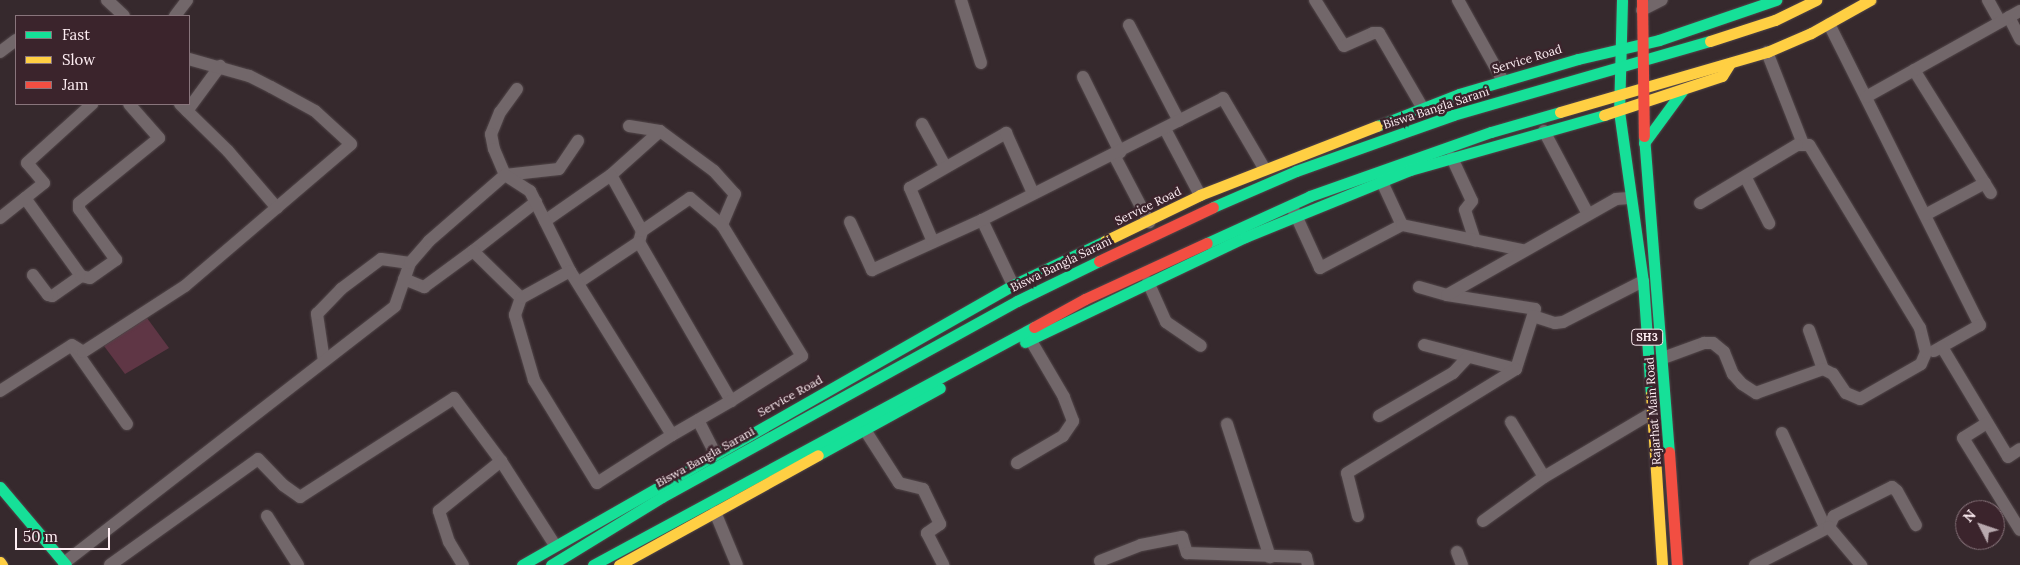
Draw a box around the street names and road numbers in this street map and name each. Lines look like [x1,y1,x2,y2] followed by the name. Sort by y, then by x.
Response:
[1491,42,1563,76] street label: Service Road
[1381,84,1491,132] street label: Biswa Bangla Sarani
[1113,184,1183,228] street label: Service Road
[1008,233,1114,295] street label: Biswa Bangla Sarani
[1631,328,1663,346] road number: SH3
[1642,357,1664,465] street label: Rajarhat Main Road
[755,372,825,420] street label: Service Road
[653,424,757,490] street label: Biswa Bangla Sarani

